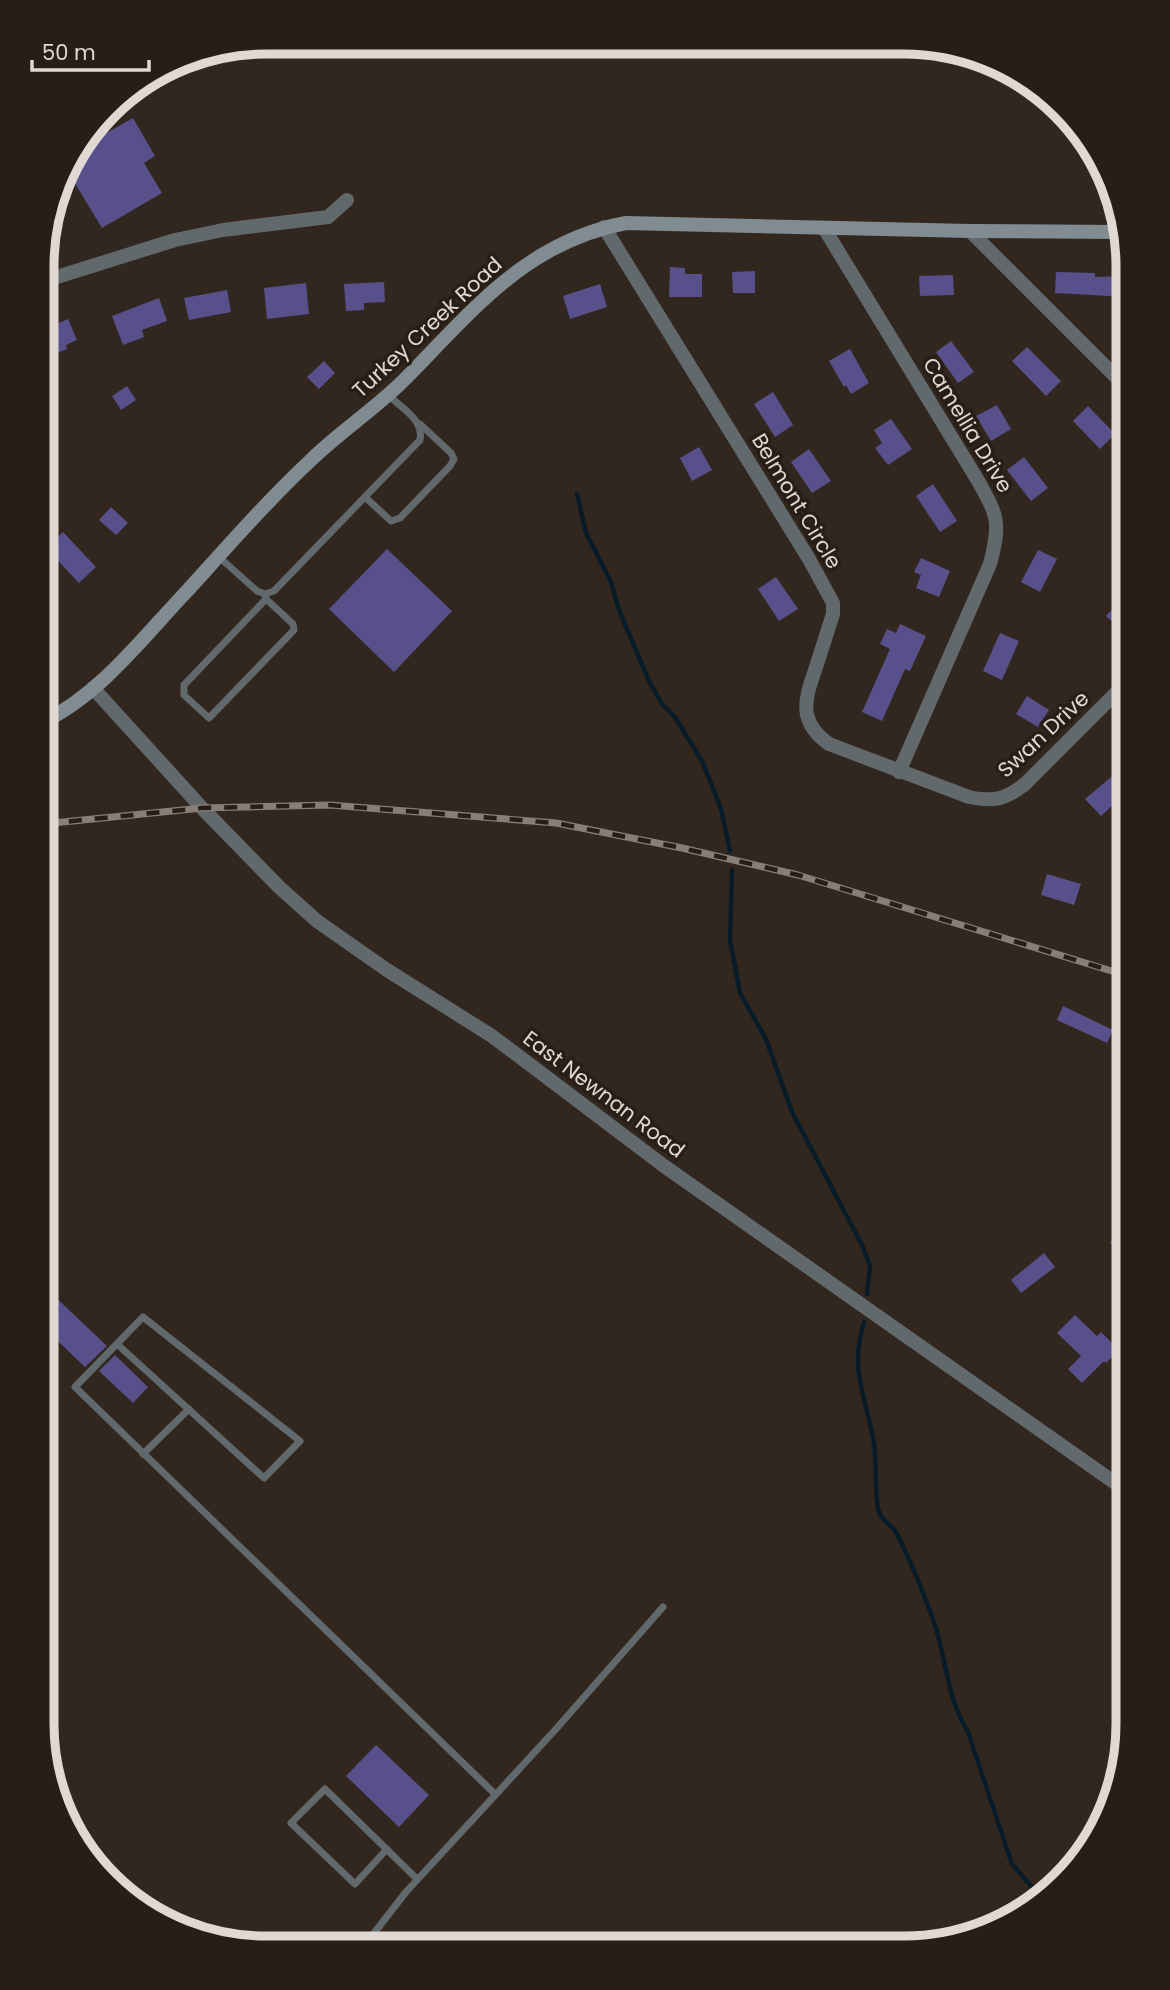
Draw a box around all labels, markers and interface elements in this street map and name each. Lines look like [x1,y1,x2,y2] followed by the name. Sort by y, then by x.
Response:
[32,28,149,72] scale bar
[42,38,96,67] text: 50 m
[346,250,508,404] street label: Turkey Creek Road
[916,352,1020,498] street label: Camellia Drive
[745,428,849,574] street label: Belmont Circle
[991,684,1095,784] street label: Swan Drive
[517,1024,691,1164] street label: East Newnan Road

